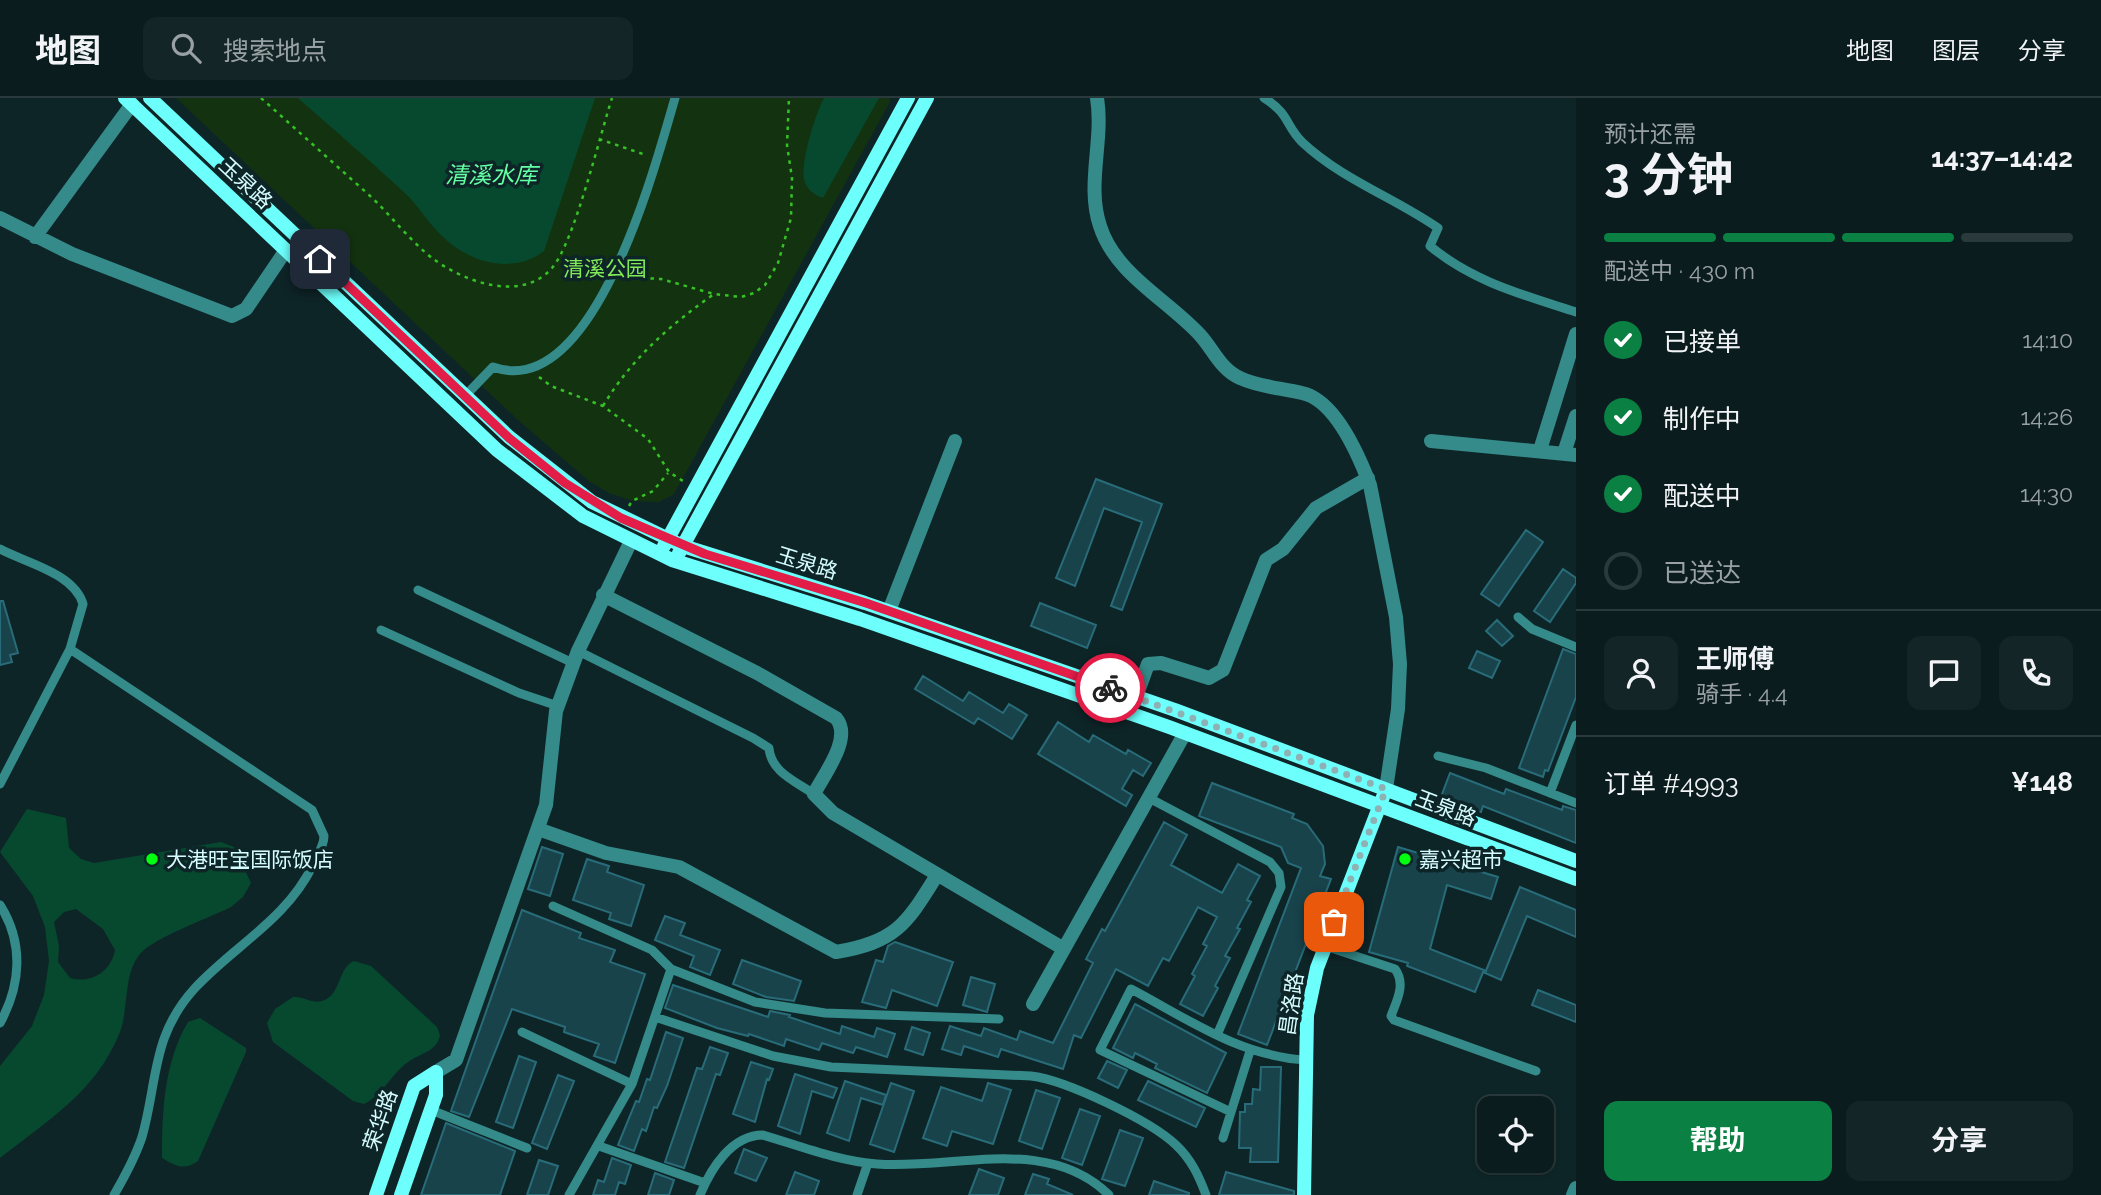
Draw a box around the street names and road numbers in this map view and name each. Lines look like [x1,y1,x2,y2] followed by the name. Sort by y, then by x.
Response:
[214,152,278,214] street label: 玉泉路
[773,542,841,584] street label: 玉泉路
[1412,785,1480,831] street label: 玉泉路
[1274,971,1308,1037] street label: 昌洛路
[358,1086,402,1154] street label: 荣华路

